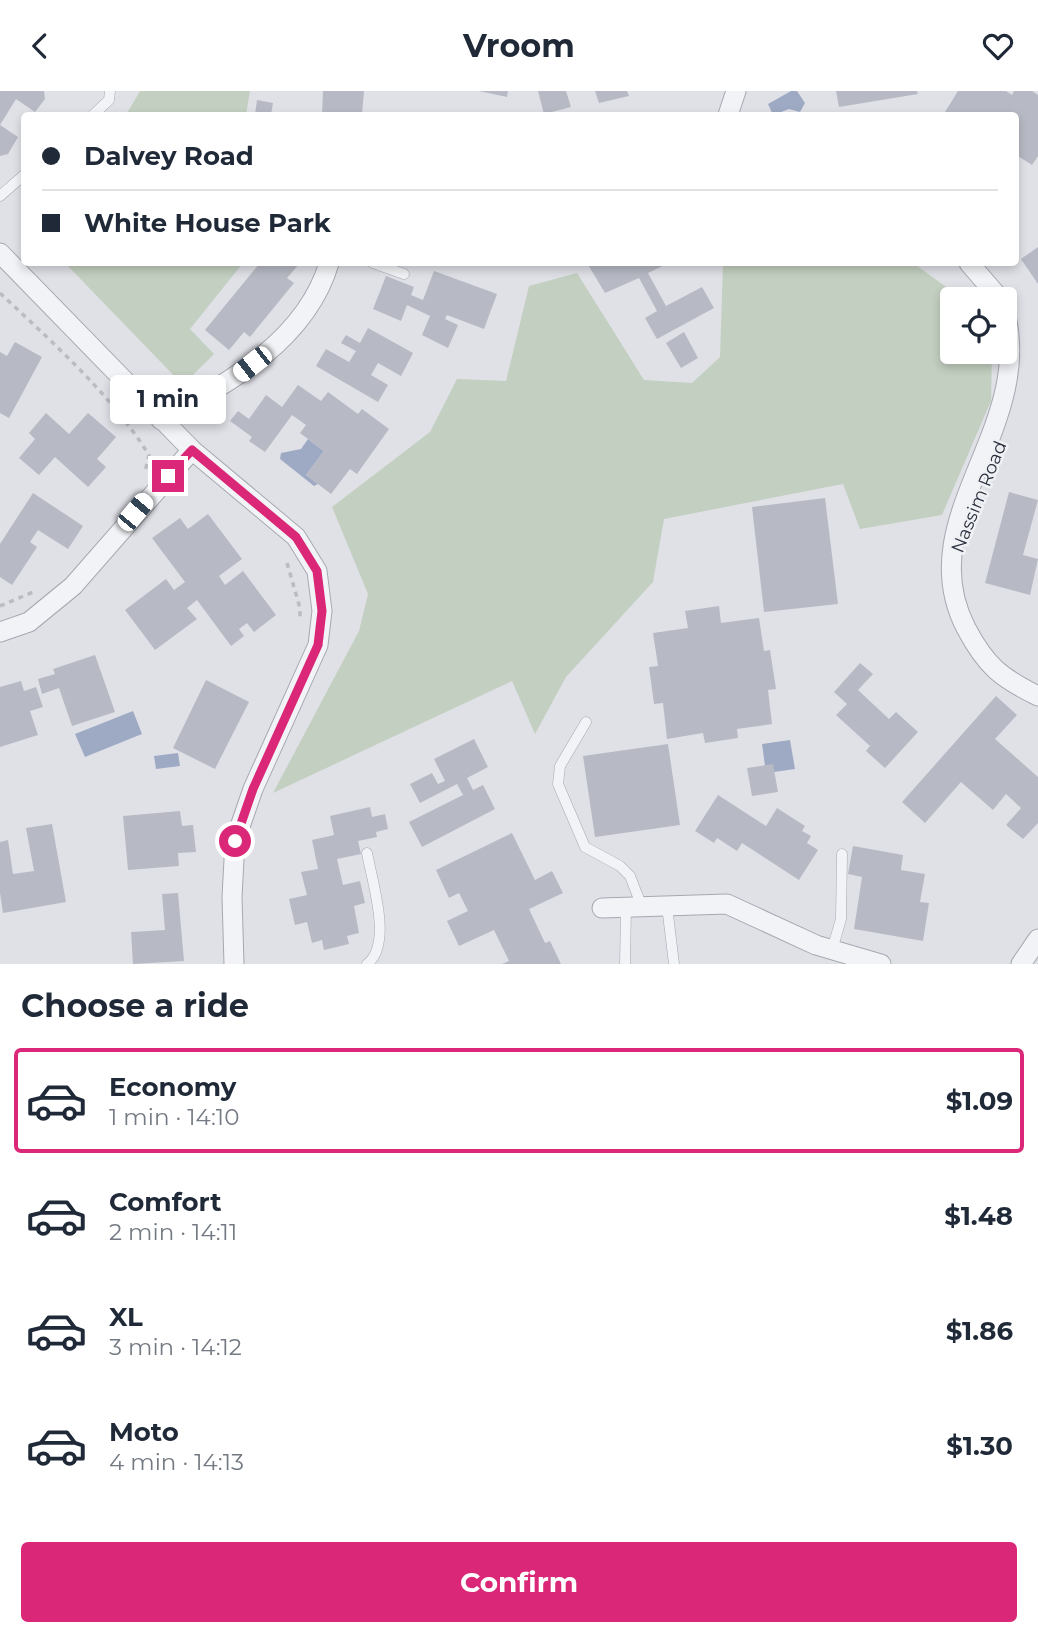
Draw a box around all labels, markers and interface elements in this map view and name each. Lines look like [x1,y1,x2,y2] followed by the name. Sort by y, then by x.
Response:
[463,26,575,65] text: Vroom
[21,27,59,65] icon: back
[979,27,1017,65] icon: heart
[84,140,254,172] text: Dalvey Road
[84,207,331,239] text: White House Park
[940,287,1017,364] map controls
[940,287,1017,364] button: locate
[229,343,276,385] car
[110,375,226,423] callout: 1 min
[137,385,199,413] text: 1 min
[947,438,1011,556] street label: Nassim Road
[152,460,184,492] route end
[114,489,157,535] car
[219,825,251,857] route start
[21,986,249,1025] text: Choose a ride
[25,1069,88,1132] icon: car
[109,1071,236,1103] text: Economy
[946,1085,1013,1117] text: $1.09
[109,1103,239,1131] text: 1 min · 14:10
[25,1184,88,1247] icon: car
[109,1186,221,1218] text: Comfort
[944,1200,1013,1232] text: $1.48
[109,1218,237,1246] text: 2 min · 14:11
[25,1299,88,1362] icon: car
[109,1301,143,1333] text: XL
[946,1315,1013,1347] text: $1.86
[109,1333,242,1361] text: 3 min · 14:12
[25,1414,88,1477] icon: car
[109,1416,179,1448] text: Moto
[946,1430,1013,1462] text: $1.30
[109,1448,244,1476] text: 4 min · 14:13
[21,1542,1017,1622] button: Confirm

